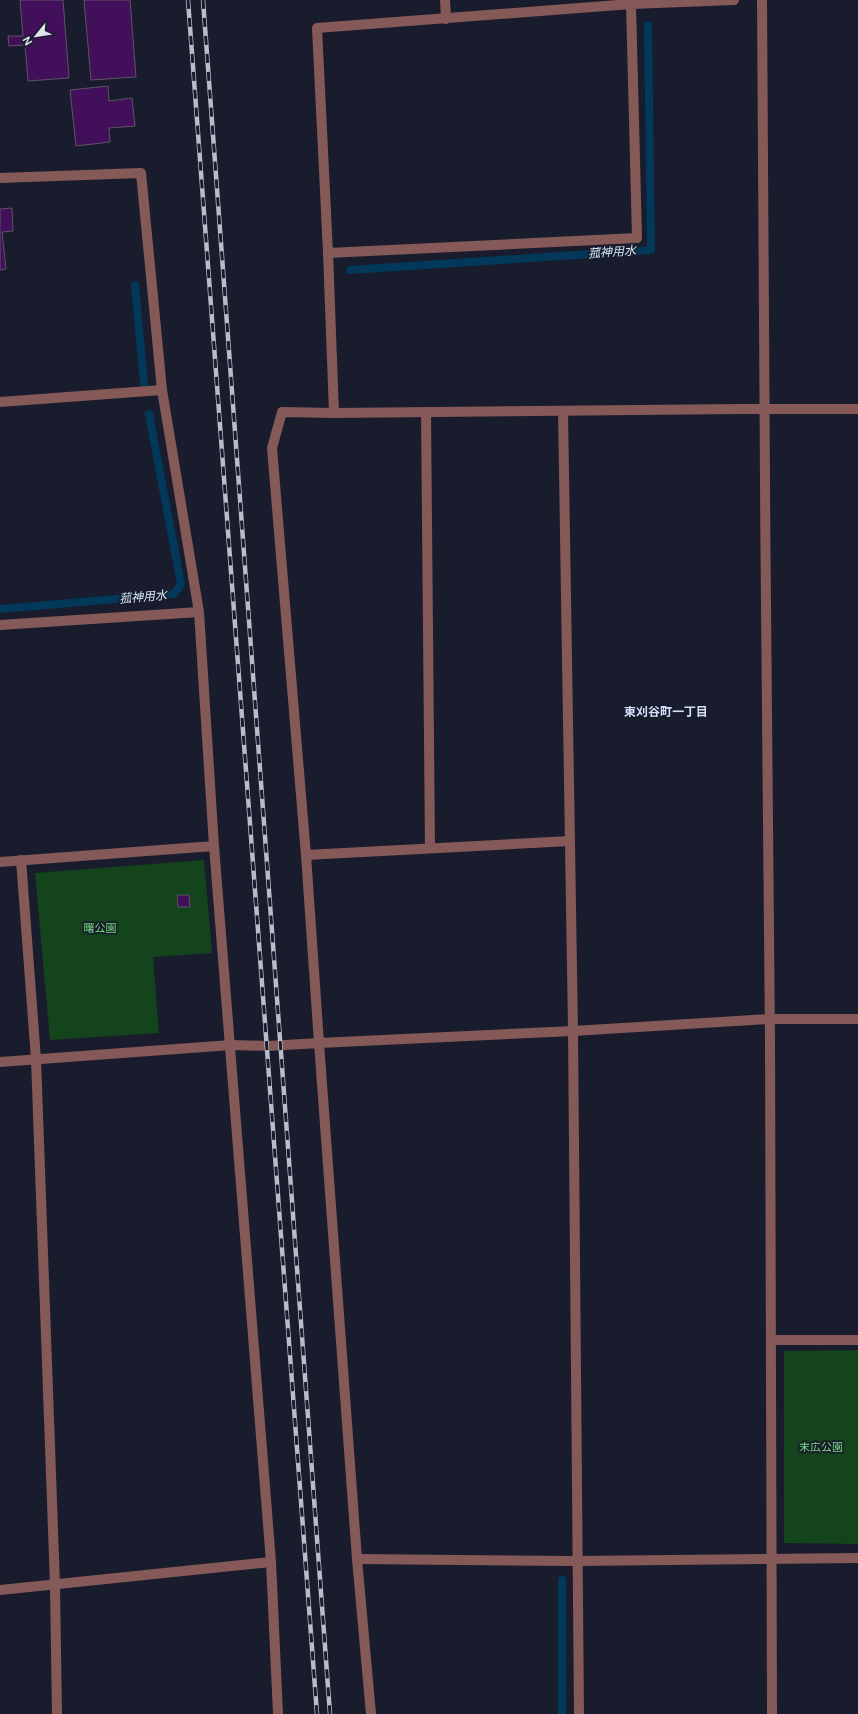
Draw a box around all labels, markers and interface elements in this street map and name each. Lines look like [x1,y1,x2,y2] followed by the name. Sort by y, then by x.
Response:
[16,16,56,56] north arrow
[19,34,35,48] text: N
[587,242,638,262] water label: 菰神用水
[118,587,170,607] water label: 菰神用水
[624,704,708,720] district label: 東刈谷町一丁目
[84,921,117,935] park label: 曙公園
[799,1440,843,1454] park label: 末広公園

